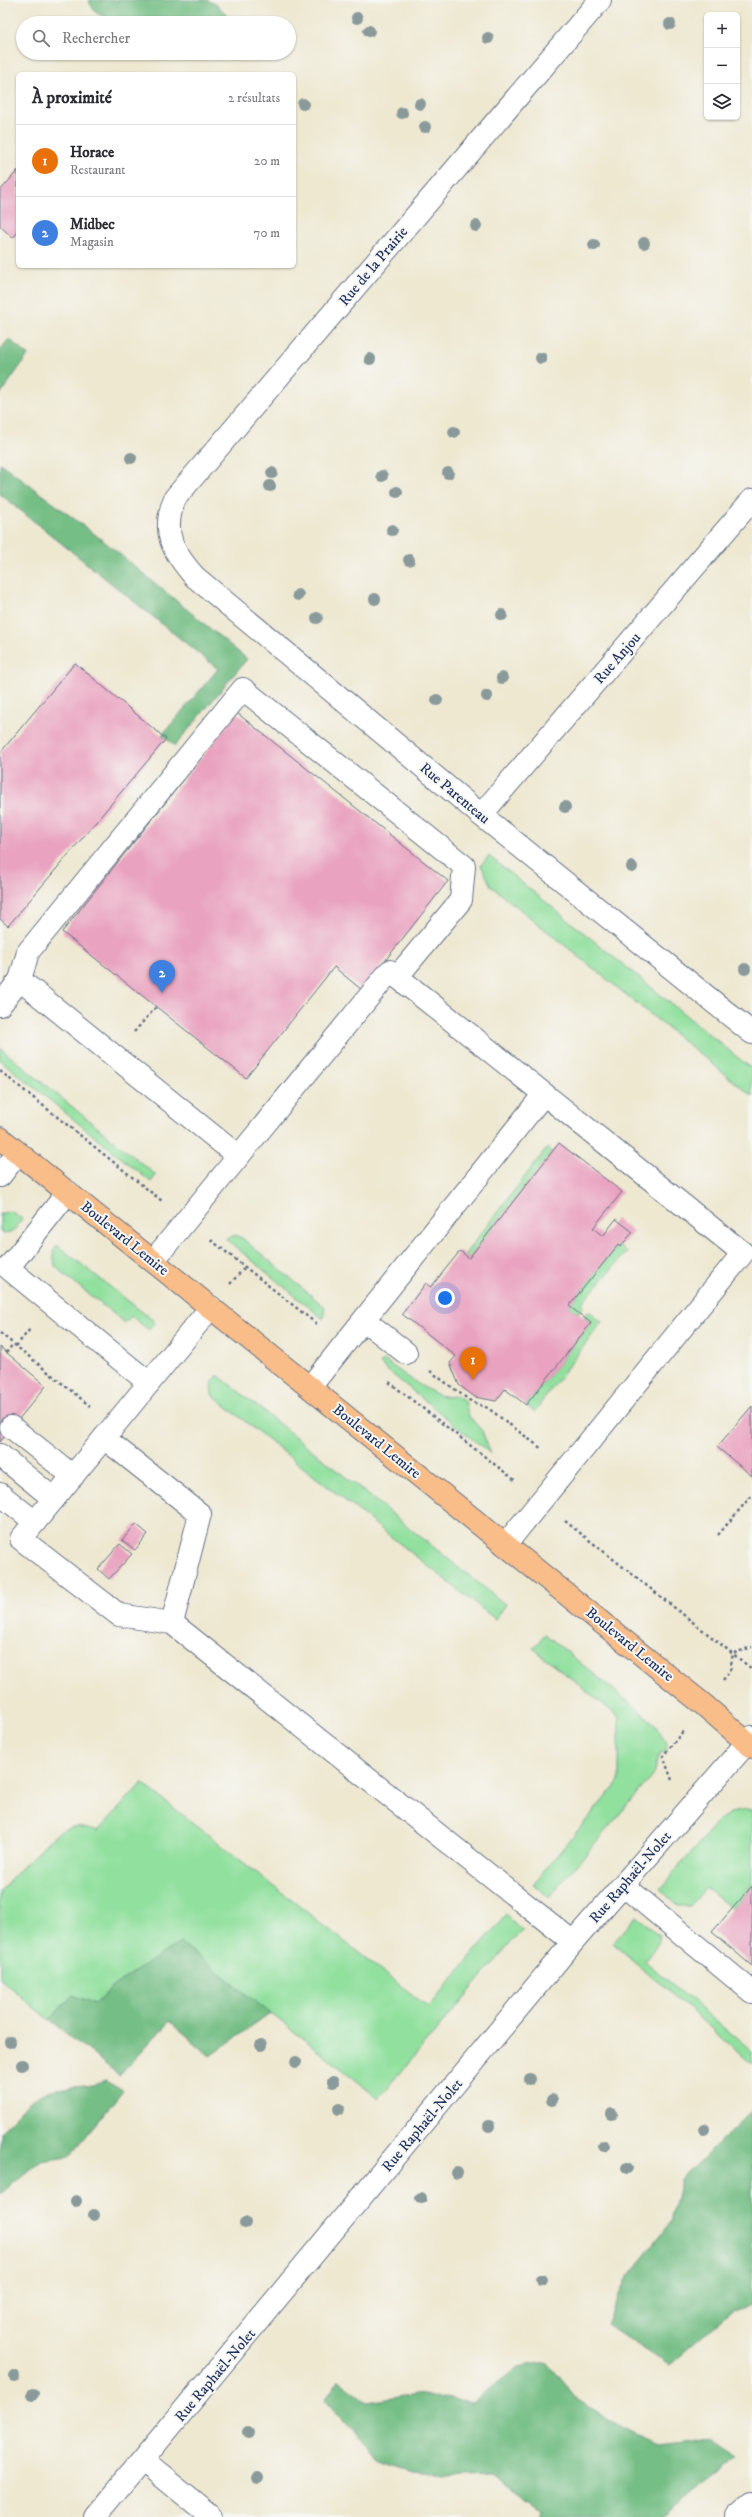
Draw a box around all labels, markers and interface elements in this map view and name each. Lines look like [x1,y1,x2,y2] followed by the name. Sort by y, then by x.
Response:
[704,12,740,120] map controls
[704,12,740,48] button: +
[16,16,296,60] search box
[30,27,52,49] icon: search
[62,29,130,48] text: Rechercher
[704,48,740,84] button: −
[704,84,740,120] button: layers
[32,87,112,109] text: À proximité
[228,90,280,106] text: 2 résultats
[70,143,114,162] text: Horace
[43,153,47,169] text: 1
[254,153,280,169] text: 20 m
[70,162,126,178] text: Restaurant
[70,215,115,234] text: Midbec
[335,223,412,310] street label: Rue de la Prairie
[42,225,48,241] text: 2
[254,225,280,241] text: 70 m
[70,234,114,250] text: Magasin
[590,629,645,688] street label: Rue Anjou
[416,758,494,828] street label: Rue Parenteau
[149,960,175,993] pin: 2
[77,1197,173,1280] street label: Boulevard Lemire
[435,1288,455,1308] your location
[460,1347,486,1380] pin: 1
[329,1400,425,1483] street label: Boulevard Lemire
[582,1603,678,1686] street label: Boulevard Lemire
[585,1827,676,1927] street label: Rue Raphaël-Nolet
[378,2075,467,2176] street label: Rue Raphaël-Nolet
[171,2325,260,2426] street label: Rue Raphaël-Nolet

